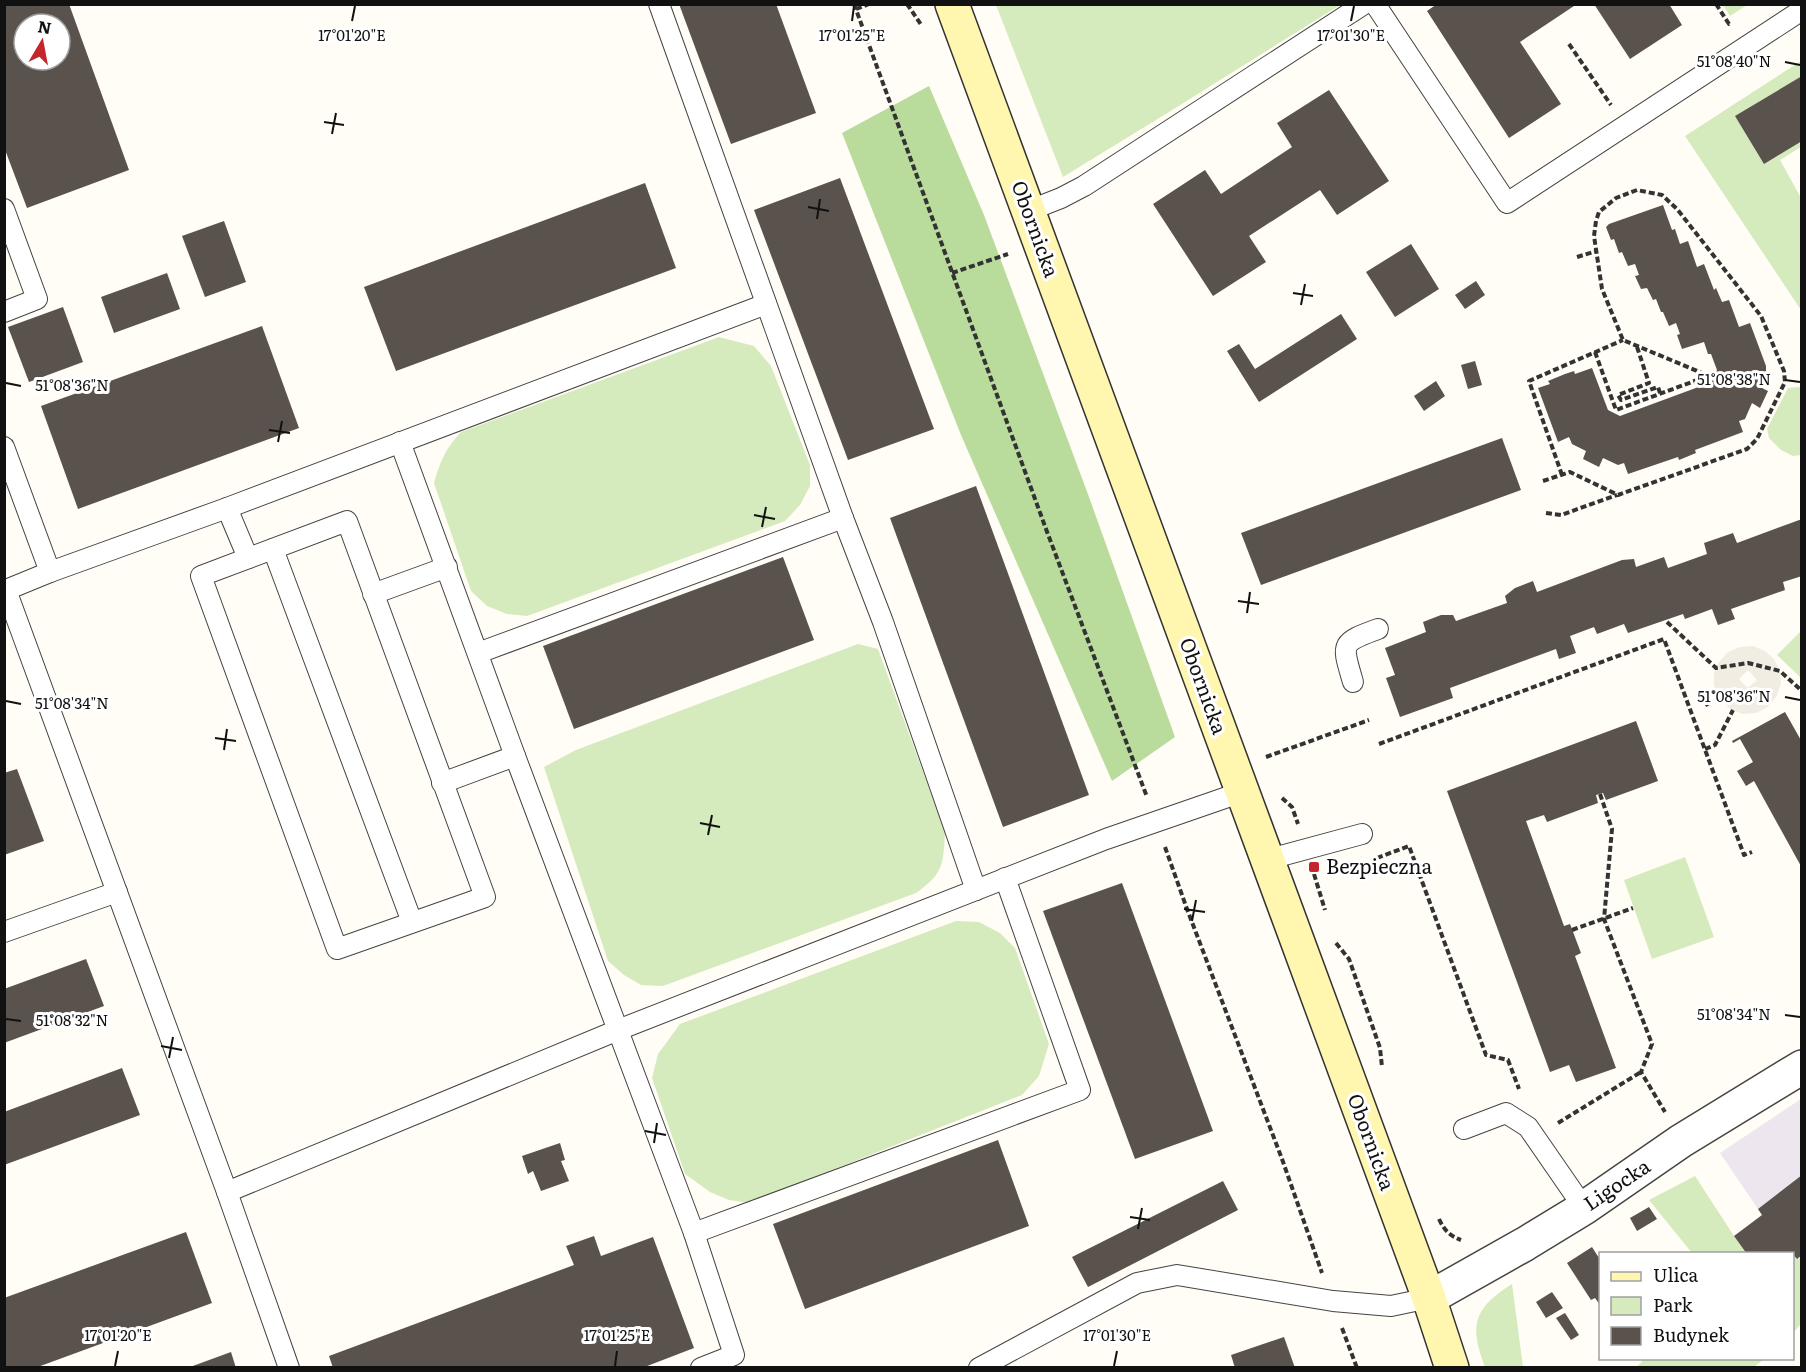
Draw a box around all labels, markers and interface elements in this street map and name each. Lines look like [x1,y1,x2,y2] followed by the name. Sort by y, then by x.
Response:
[12,12,72,72] north arrow
[36,13,53,39] text: N
[318,23,386,46] text: 17°01'20"E
[819,23,885,46] text: 17°01'25"E
[1317,23,1385,46] text: 17°01'30"E
[1697,49,1771,72] text: 51°08'40"N
[1006,176,1068,281] street label: Obornicka
[1697,367,1771,390] text: 51°08'38"N
[35,373,109,396] text: 51°08'36"N
[1174,633,1236,738] street label: Obornicka
[1697,684,1771,707] text: 51°08'36"N
[35,691,109,714] text: 51°08'34"N
[1326,850,1433,880] place label: Bezpieczna
[1307,860,1321,874] marker: Bezpieczna
[1697,1002,1771,1025] text: 51°08'34"N
[36,1008,108,1031] text: 51°08'32"N
[1342,1089,1404,1194] street label: Obornicka
[1577,1150,1655,1217] street label: Ligocka
[1599,1252,1794,1360] legend
[1653,1261,1699,1288] text: Ulica
[1653,1291,1694,1318] text: Park
[1653,1321,1730,1348] text: Budynek
[84,1323,152,1346] text: 17°01'20"E
[584,1323,650,1346] text: 17°01'25"E
[1083,1323,1151,1346] text: 17°01'30"E

